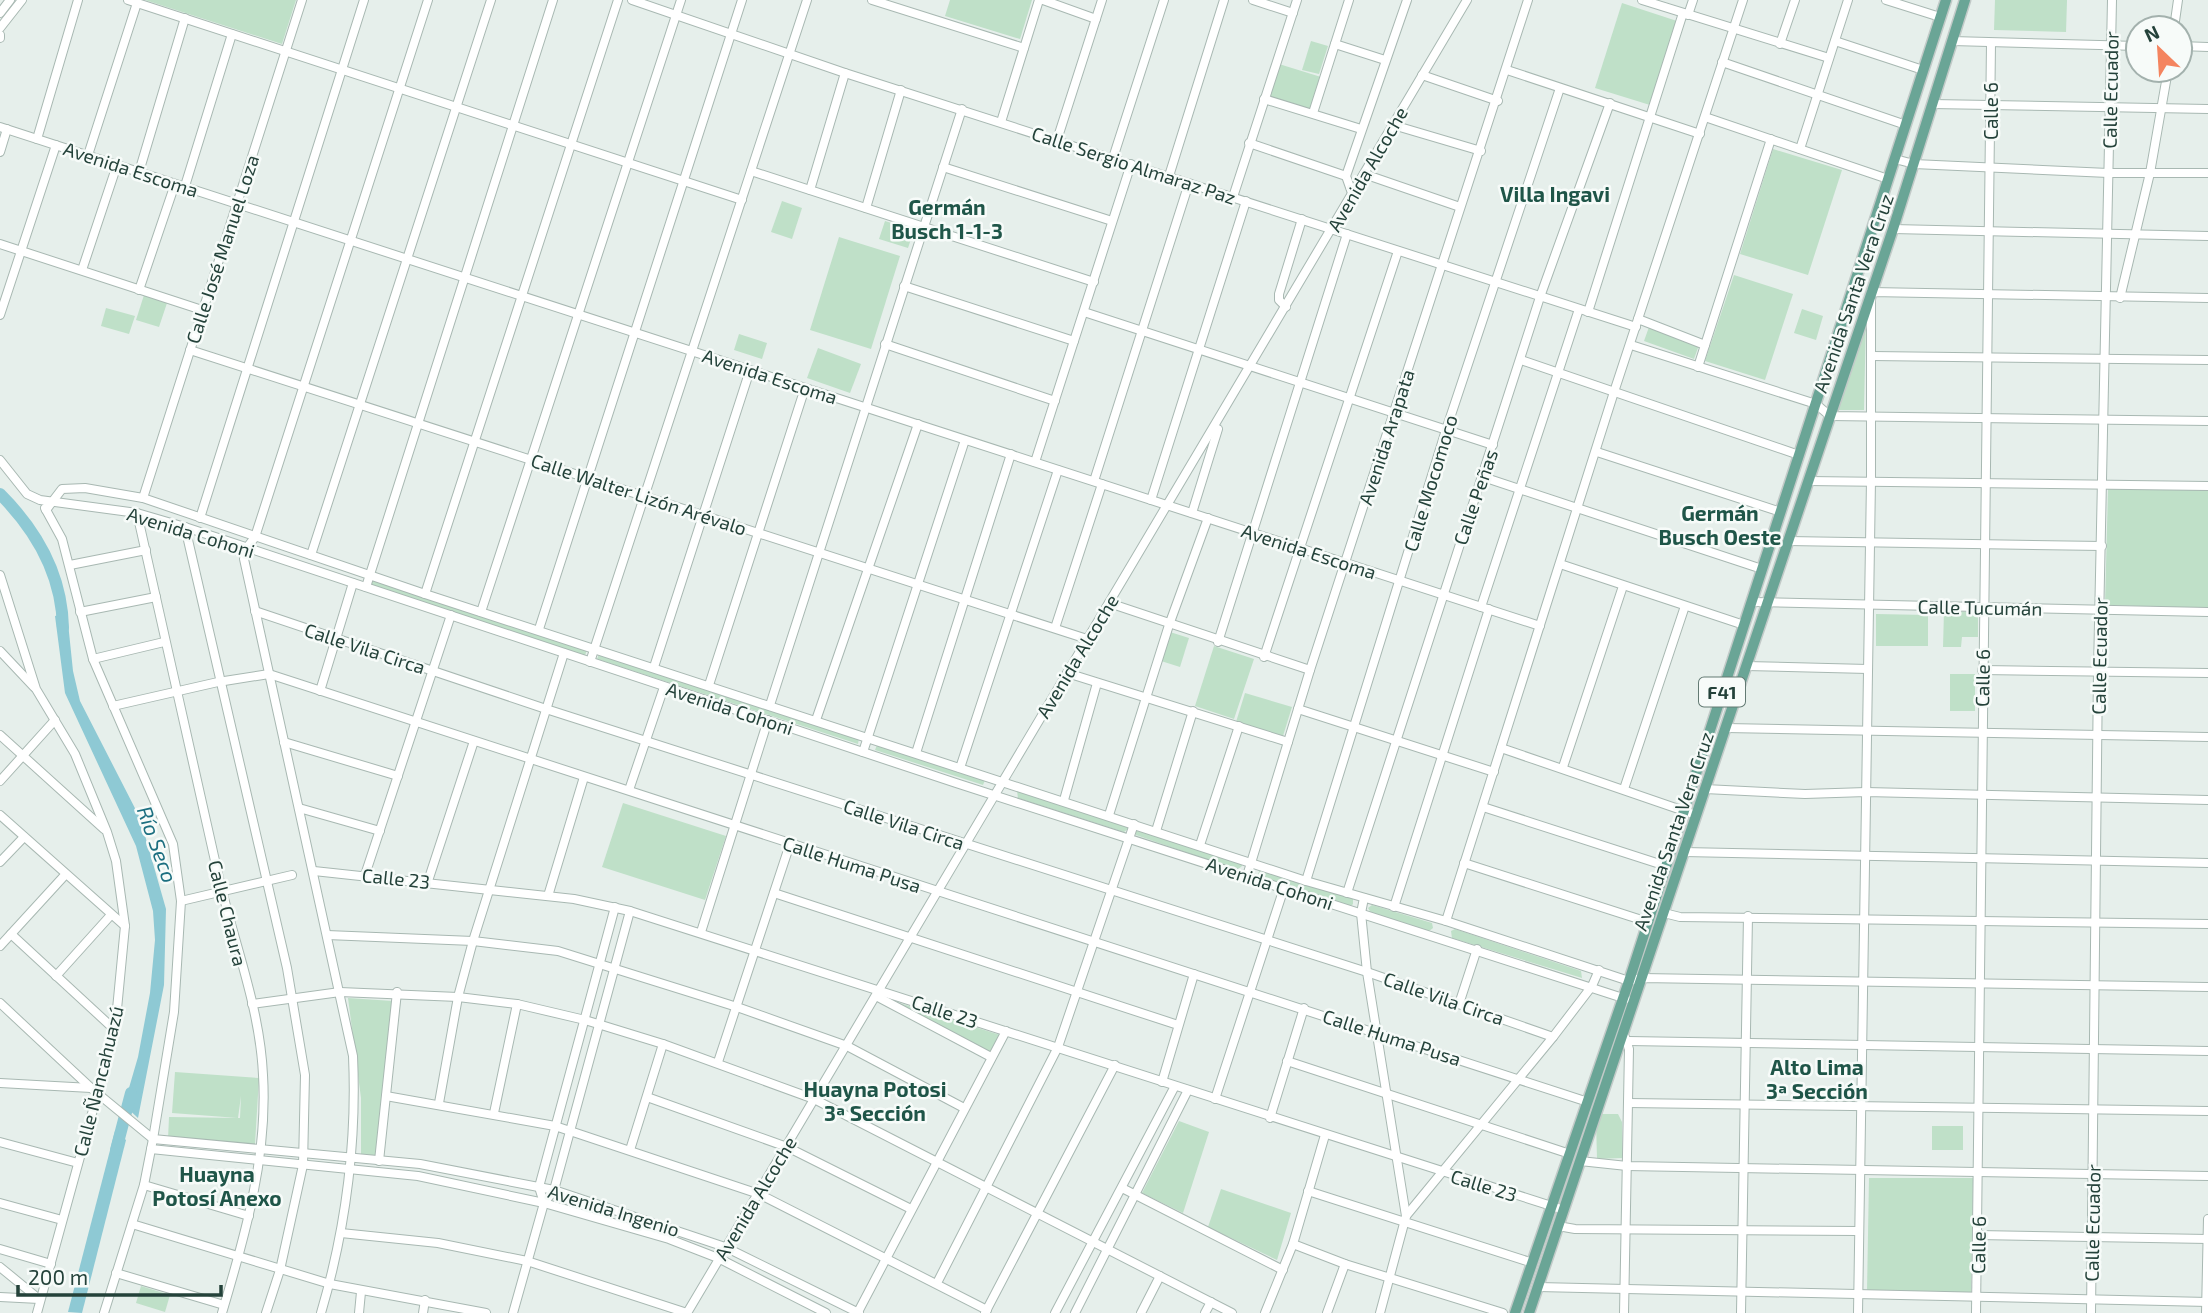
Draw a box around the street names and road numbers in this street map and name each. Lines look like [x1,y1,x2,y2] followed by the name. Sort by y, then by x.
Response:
[2097,31,2123,149] street label: Calle Ecuador
[1979,82,2002,140] street label: Calle 6
[1322,102,1412,236] street label: Avenida Alcoche
[1029,121,1239,209] street label: Calle Sergio Almaraz Paz
[61,136,201,202] street label: Avenida Escoma
[181,152,263,346] street label: Calle José Manuel Loza
[1808,191,1898,395] street label: Avenida Santa Vera Cruz
[700,343,840,409] street label: Avenida Escoma
[1353,366,1419,508] street label: Avenida Arapata
[1398,412,1462,554] street label: Calle Mocomoco
[1448,446,1502,548] street label: Calle Peñas
[528,448,750,540] street label: Calle Walter Lizón Arévalo
[124,502,258,562] street label: Avenida Cohoni
[1239,518,1379,584] street label: Avenida Escoma
[1031,590,1123,722] street label: Avenida Alcoche
[1917,594,2043,620] street label: Calle Tucumán
[2086,597,2112,715] street label: Calle Ecuador
[302,618,428,678] street label: Calle Vila Circa
[1970,649,1994,707] street label: Calle 6
[664,677,796,739] street label: Avenida Cohoni
[1699,678,1745,706] road number: F41
[1628,729,1718,933] street label: Avenida Santa Vera Cruz
[841,794,967,854] street label: Calle Vila Circa
[780,831,924,897] street label: Calle Huma Pusa
[1204,852,1336,914] street label: Avenida Cohoni
[204,858,252,968] street label: Calle Chaura
[361,863,431,893] street label: Calle 23
[1381,967,1507,1029] street label: Calle Vila Circa
[909,990,981,1032] street label: Calle 23
[68,1003,128,1159] street label: Calle Ñancahuazú
[1320,1004,1464,1070] street label: Calle Huma Pusa
[709,1132,801,1264] street label: Avenida Alcoche
[1448,1164,1520,1206] street label: Calle 23
[2079,1164,2105,1282] street label: Calle Ecuador
[546,1179,682,1241] street label: Avenida Ingenio
[1966,1216,1990,1274] street label: Calle 6

